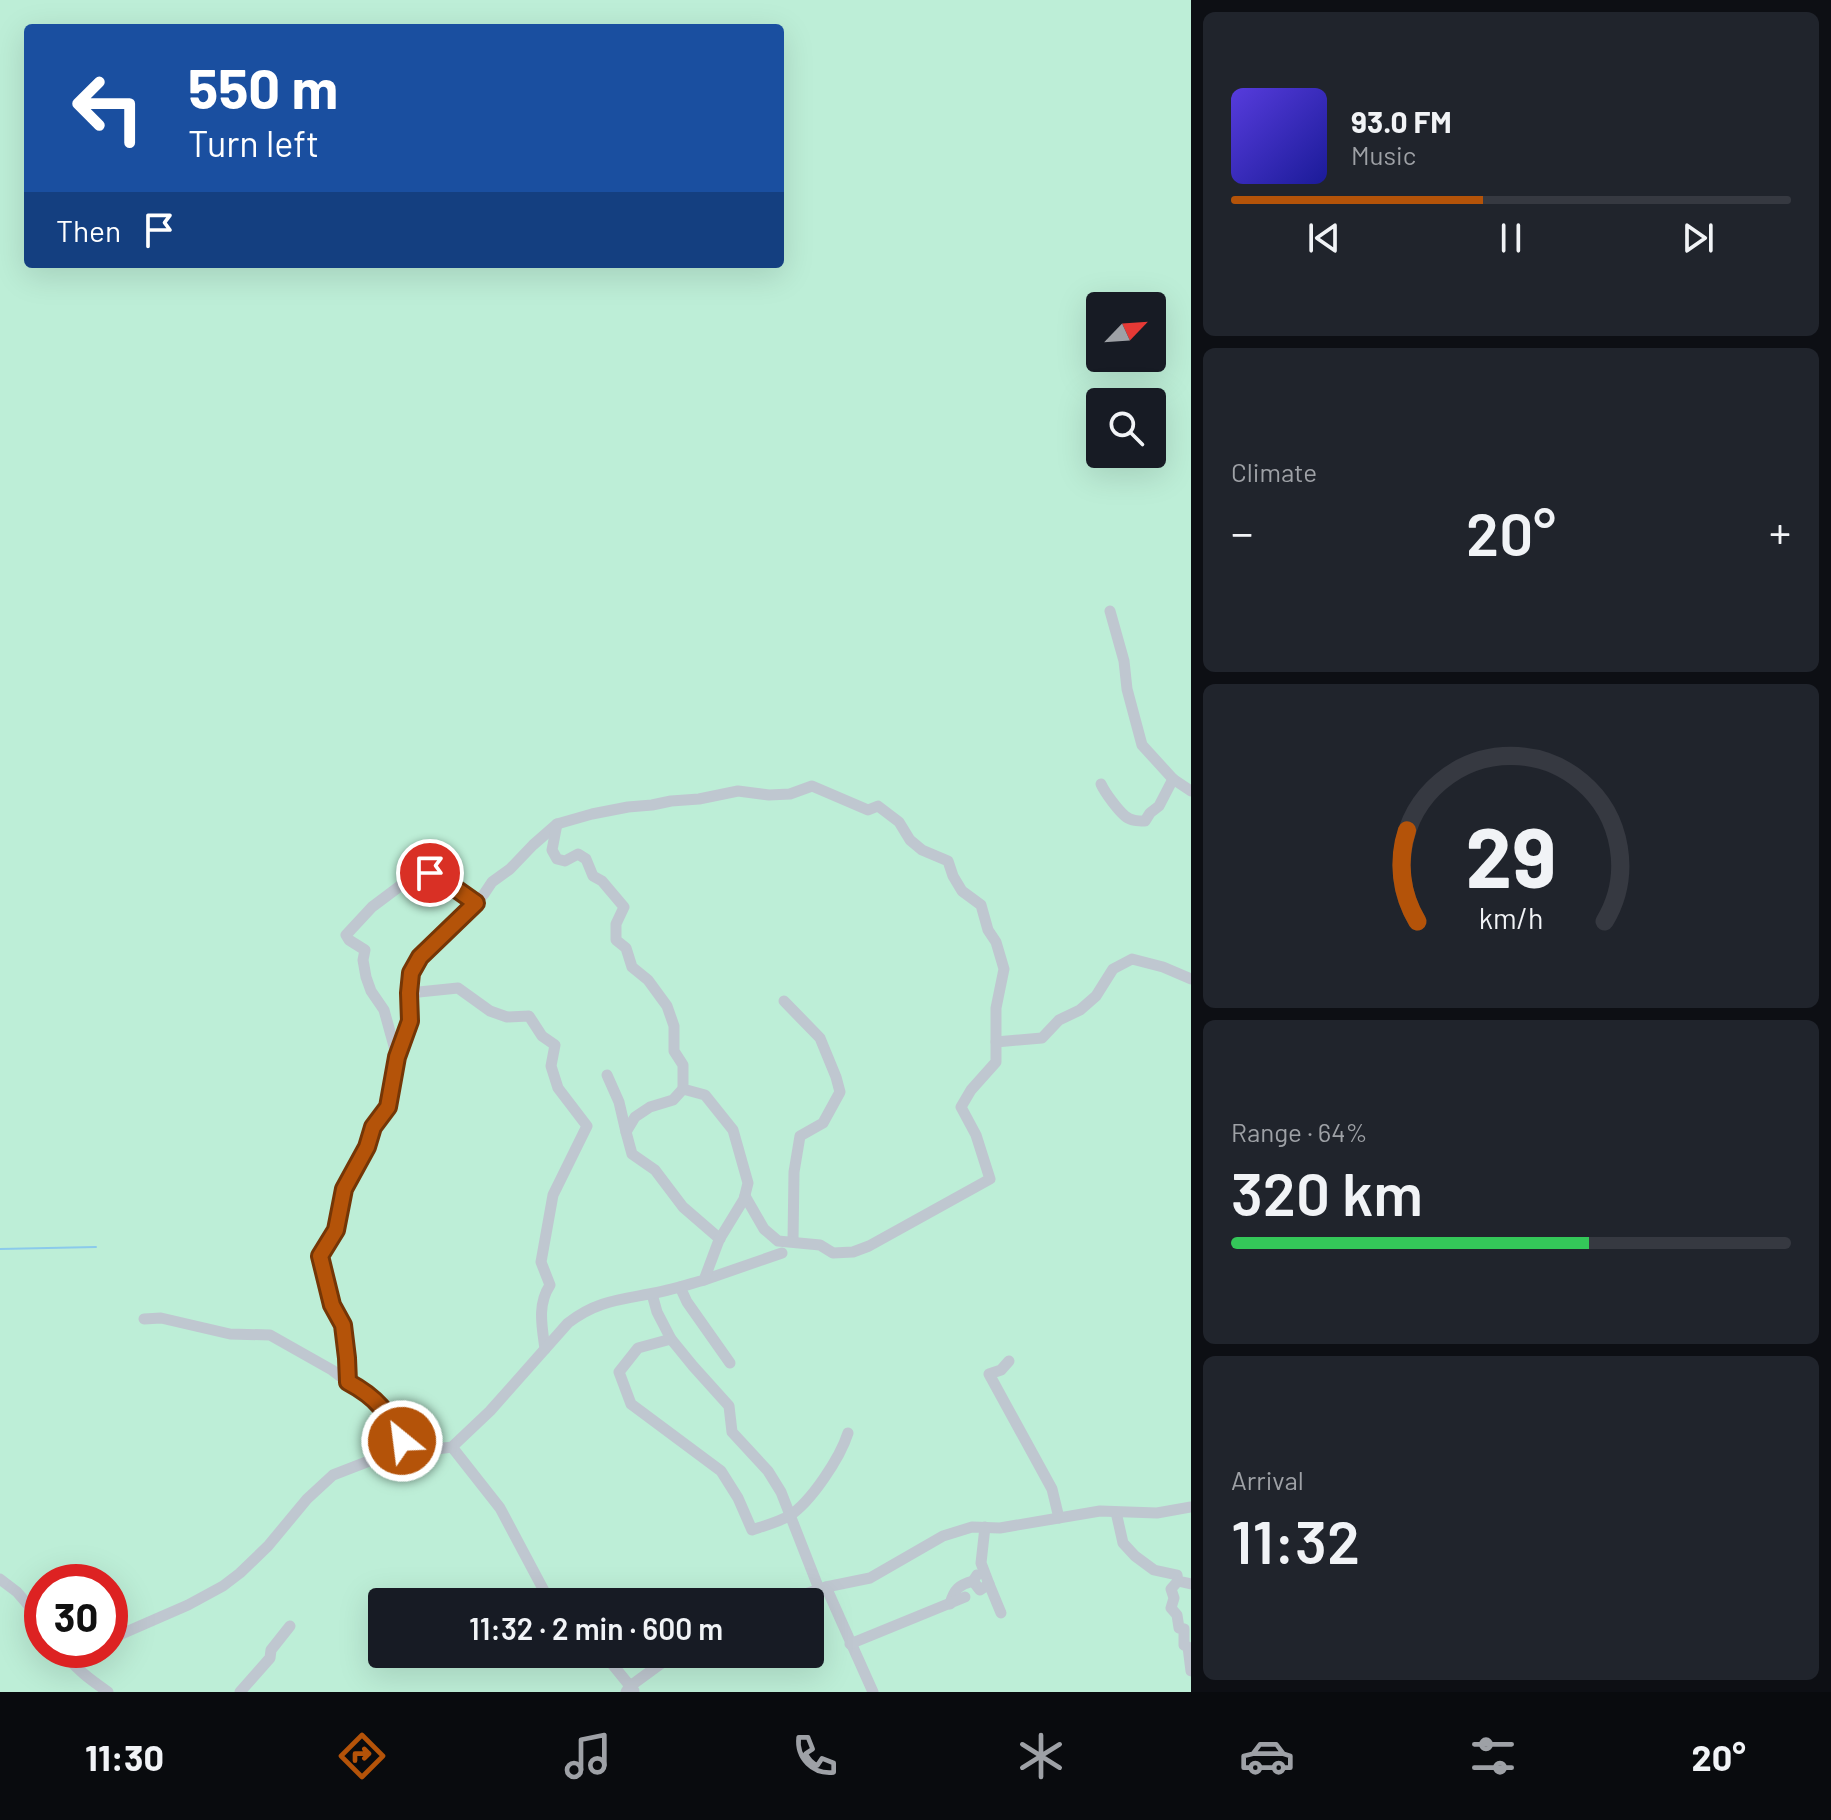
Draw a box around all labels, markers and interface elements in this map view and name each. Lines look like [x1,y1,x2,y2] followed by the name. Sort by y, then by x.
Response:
[188,53,338,120] text: 550 m
[56,56,160,160] icon: left
[1351,103,1452,139] text: 93.0 FM
[188,121,319,164] text: Turn left
[1351,139,1416,170] text: Music
[137,208,181,252] icon: arrive
[56,212,121,248] text: Then
[1302,216,1346,260] icon: previous
[1489,216,1533,260] icon: pause
[1676,216,1720,260] icon: next
[1086,292,1166,372] north arrow
[1086,292,1166,468] map controls
[1086,388,1166,468] button: search
[1231,456,1317,487] text: Climate
[1466,496,1556,568] text: 20°
[1231,505,1253,558] text: −
[1769,505,1791,558] text: +
[1466,805,1556,905] text: 29
[396,839,464,907] pin
[408,851,452,895] icon: arrive
[1479,900,1543,935] text: km/h
[1231,1116,1368,1147] text: Range · 64%
[1231,1156,1423,1228] text: 320 km
[360,1399,444,1483] position arrow
[1231,1464,1304,1495] text: Arrival
[1231,1504,1360,1576] text: 11:32
[24,1564,128,1668] speed limit sign: 30
[469,1610,723,1646] text: 11:32 · 2 min · 600 m
[334,1728,390,1784] icon: directions
[560,1728,616,1784] icon: music
[787,1728,843,1784] icon: phone
[1013,1728,1069,1784] icon: climate
[1239,1728,1295,1784] icon: car
[1465,1728,1521,1784] icon: filters
[85,1735,164,1778] text: 11:30
[1692,1735,1746,1778] text: 20°

